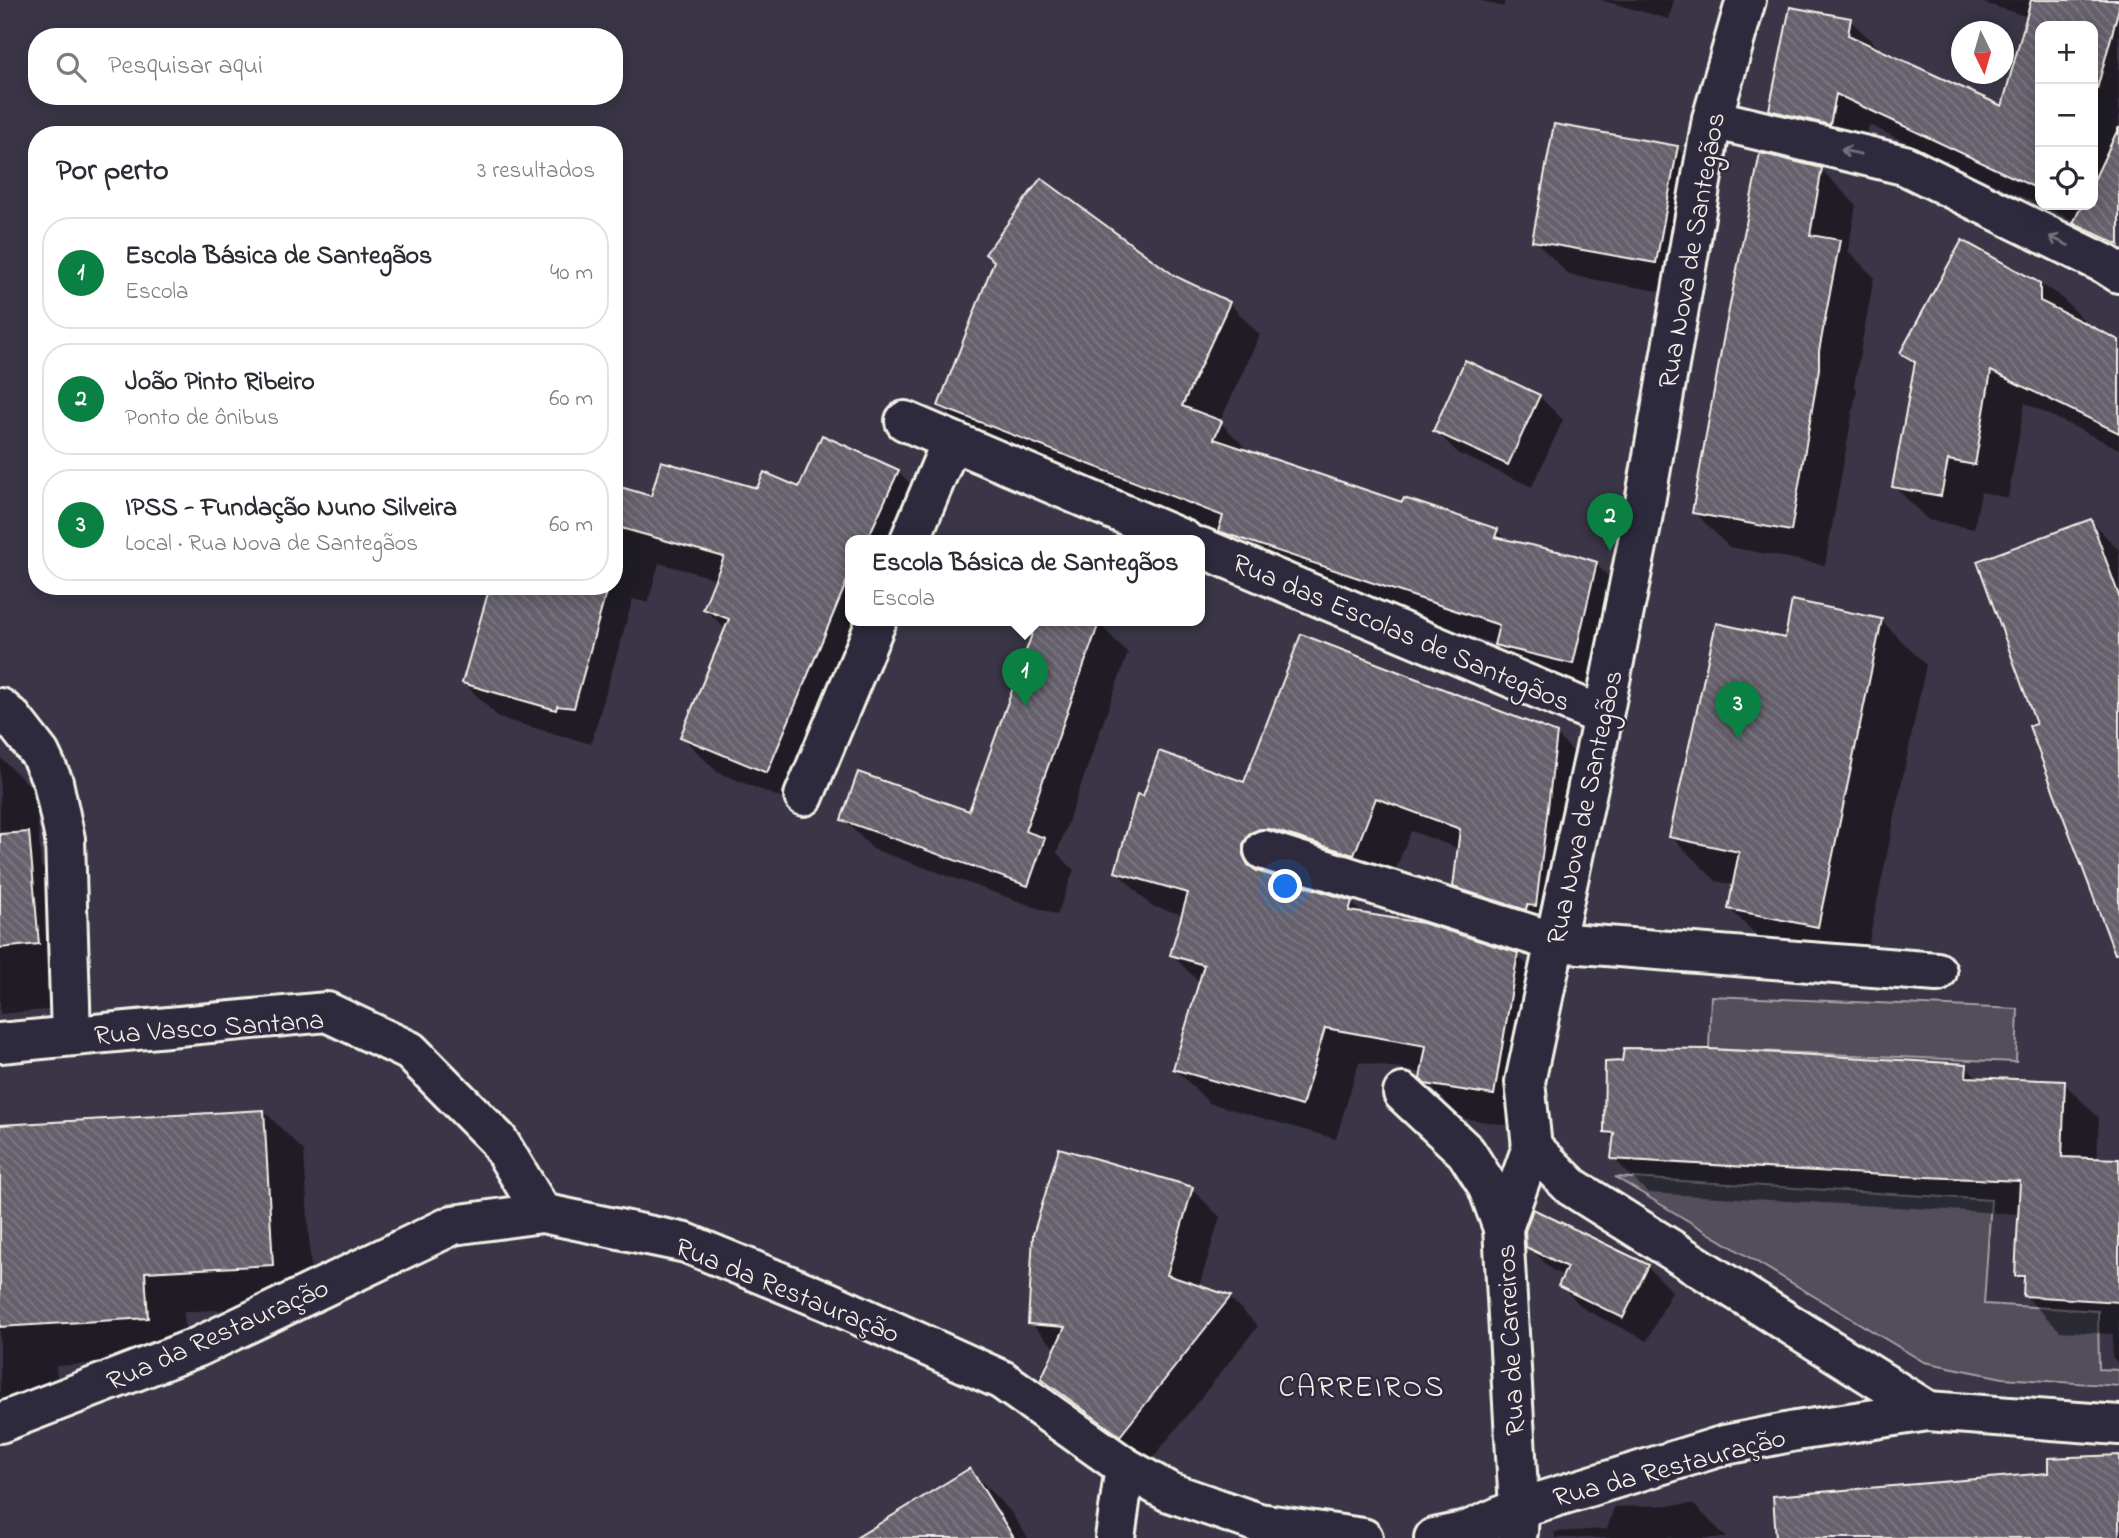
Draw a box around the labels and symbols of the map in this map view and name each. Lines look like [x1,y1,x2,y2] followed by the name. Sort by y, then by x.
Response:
[1951,21,2014,84] north arrow
[1649,109,1738,392] street label: Rua Nova de Santegãos
[1840,145,1863,158] one-way arrow
[2049,234,2070,248] one-way arrow
[1587,493,1633,551] pin: 2
[1225,544,1576,724] street label: Rua das Escolas de Santegãos
[1002,648,1048,706] pin: 1
[1537,667,1636,949] street label: Rua Nova de Santegãos
[1715,681,1761,739] pin: 3
[1268,869,1302,903] your location
[93,1001,326,1058] street label: Rua Vasco Santana
[668,1228,905,1356] street label: Rua da Restauração
[1487,1243,1538,1437] street label: Rua de Carreiros
[101,1269,336,1404] street label: Rua da Restauração
[1278,1367,1446,1411] district label: CARREIROS
[1549,1419,1791,1520] street label: Rua da Restauração

